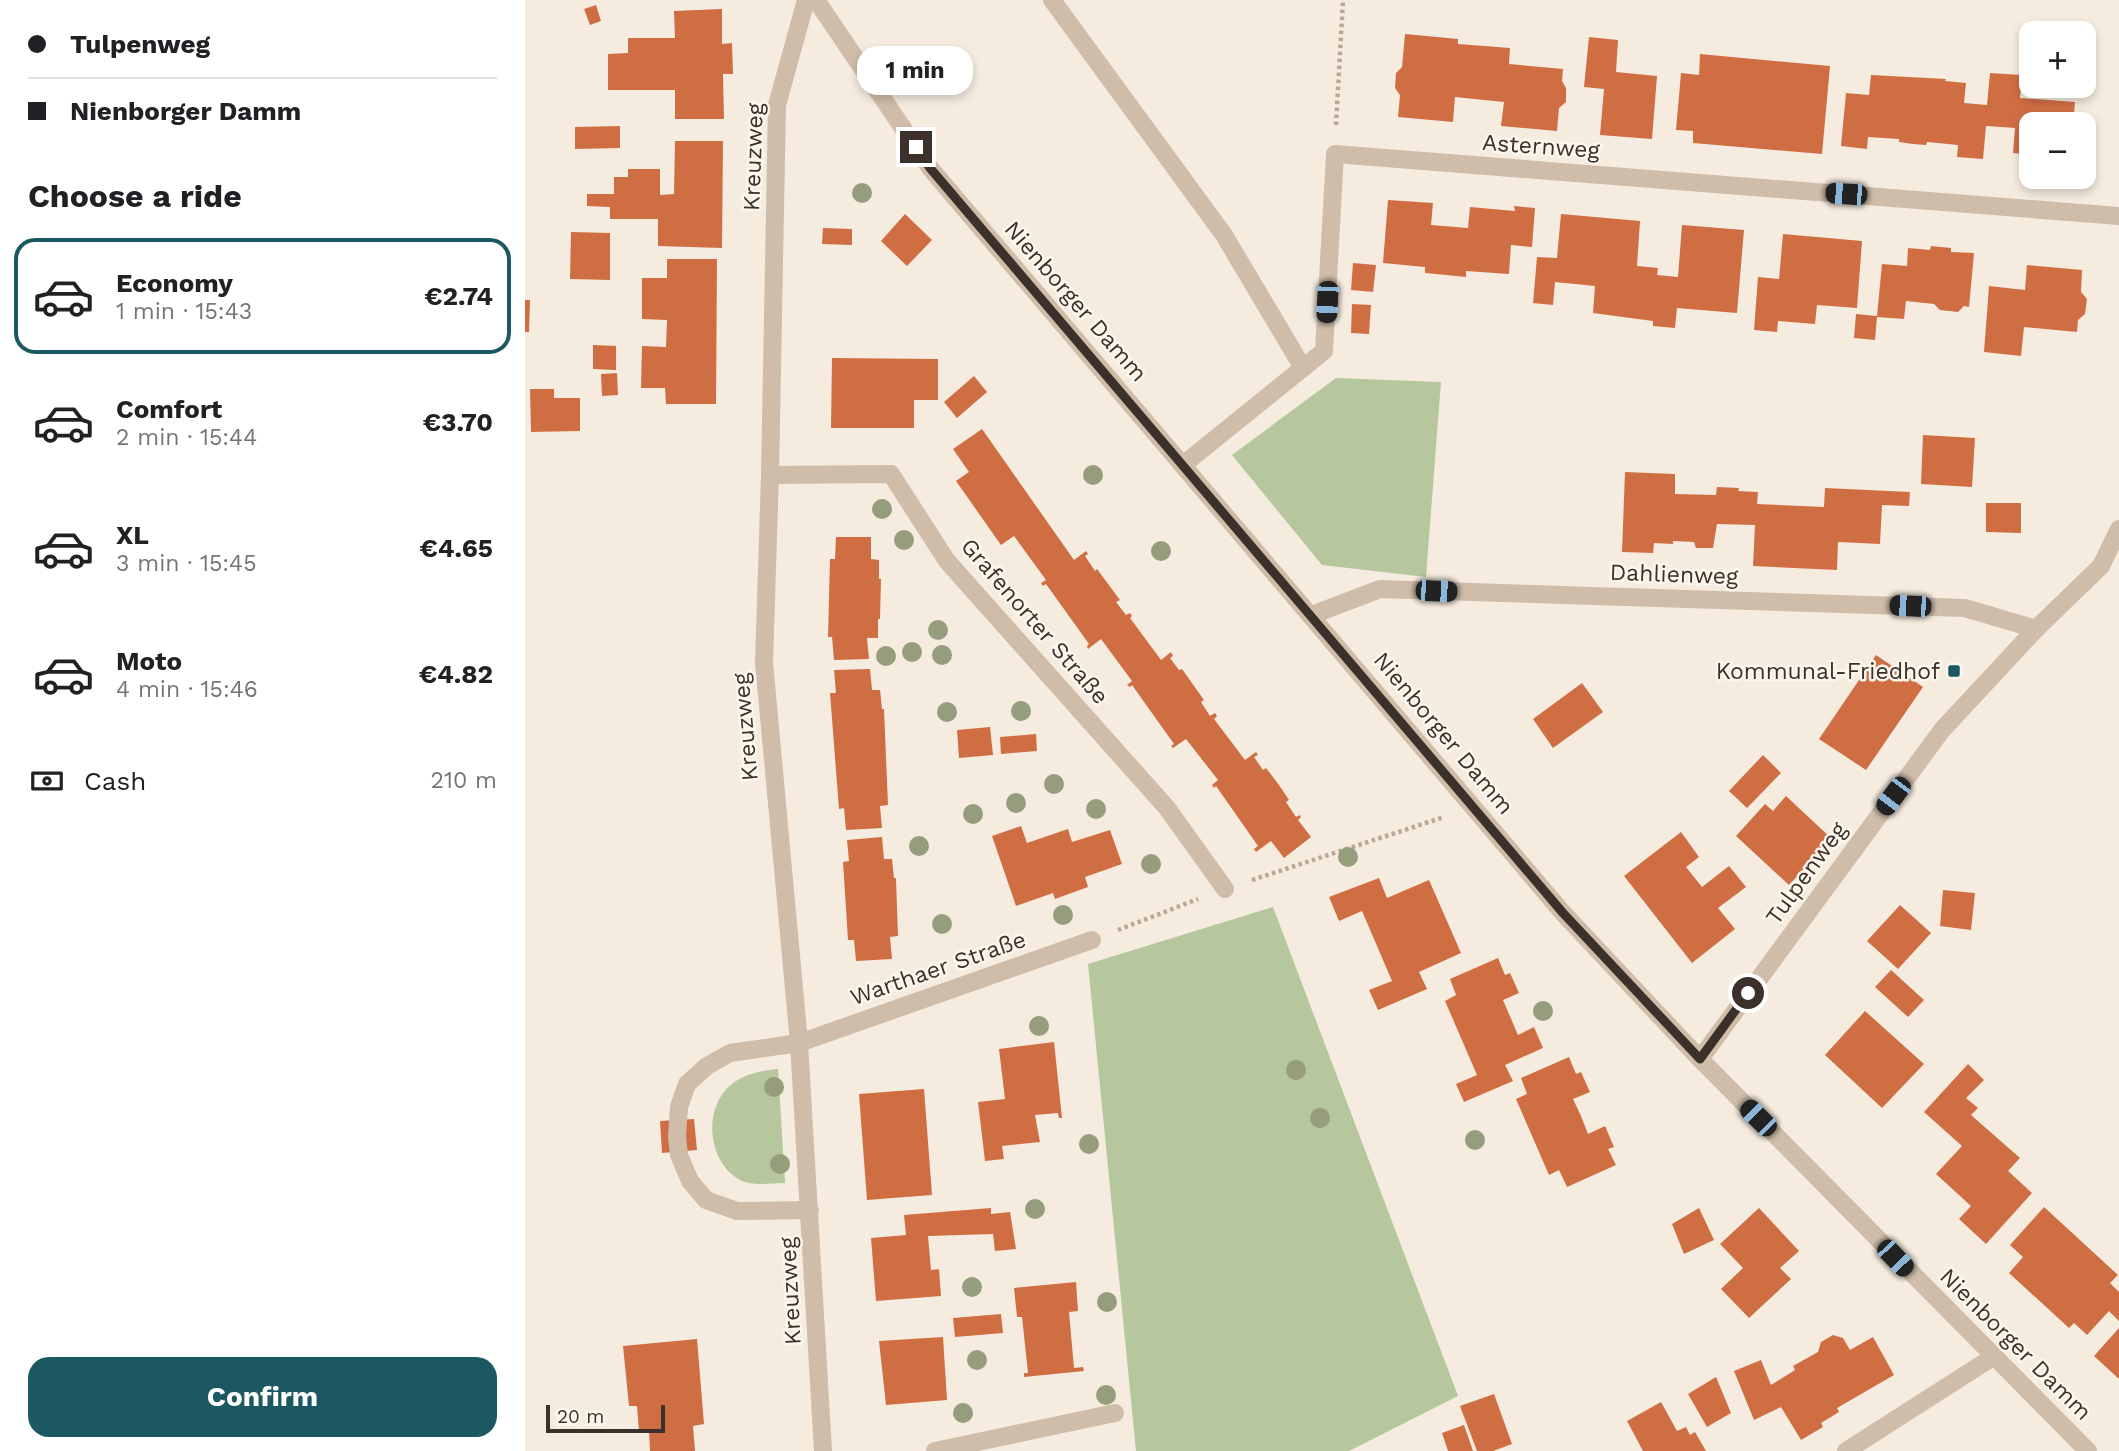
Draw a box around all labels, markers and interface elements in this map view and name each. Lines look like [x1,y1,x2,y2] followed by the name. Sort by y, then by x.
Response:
[2019,21,2096,189] map controls
[2019,21,2096,98] button: +
[70,29,210,59] text: Tulpenweg
[858,46,974,94] callout: 1 min
[885,57,945,84] text: 1 min
[70,96,301,126] text: Nienborger Damm
[738,102,769,212] street label: Kreuzweg
[2019,112,2096,189] button: −
[1481,129,1601,164] street label: Asternweg
[900,131,932,163] route end
[28,177,242,215] text: Choose a ride
[1825,182,1868,206] car
[999,216,1152,387] street label: Nienborger Damm
[32,265,95,328] icon: car
[116,268,233,298] text: Economy
[1316,280,1339,324] car
[424,281,493,311] text: €2.74
[116,298,252,325] text: 1 min · 15:43
[32,391,95,454] icon: car
[116,394,222,424] text: Comfort
[423,407,493,437] text: €3.70
[116,424,257,451] text: 2 min · 15:44
[32,517,95,580] icon: car
[116,520,149,550] text: XL
[420,533,493,563] text: €4.65
[955,533,1114,710] street label: Grafenorter Straße
[116,550,257,577] text: 3 min · 15:45
[1609,559,1740,590] street label: Dahlienweg
[1415,580,1458,602] car
[1889,595,1932,617] car
[32,643,95,706] icon: car
[116,646,182,676] text: Moto
[1368,647,1519,820] street label: Nienborger Damm
[1716,658,1940,685] place label: Kommunal-Friedhof
[419,659,493,689] text: €4.82
[1946,663,1962,679] marker: Kommunal-Friedhof
[727,671,764,782] street label: Kreuzweg
[116,676,258,703] text: 4 min · 15:46
[28,762,66,800] icon: cash
[84,766,146,796] text: Cash
[431,767,497,794] text: 210 m
[1872,773,1915,819] car
[1760,816,1853,930] street label: Tulpenweg
[847,926,1029,1011] street label: Warthaer Straße
[1732,977,1764,1009] route start
[1736,1096,1781,1140] car
[774,1235,807,1346] street label: Kreuzweg
[1873,1236,1918,1280] car
[1934,1263,2097,1426] street label: Nienborger Damm
[28,1357,497,1437] button: Confirm
[546,1402,665,1434] scale bar
[557,1405,604,1428] text: 20 m

